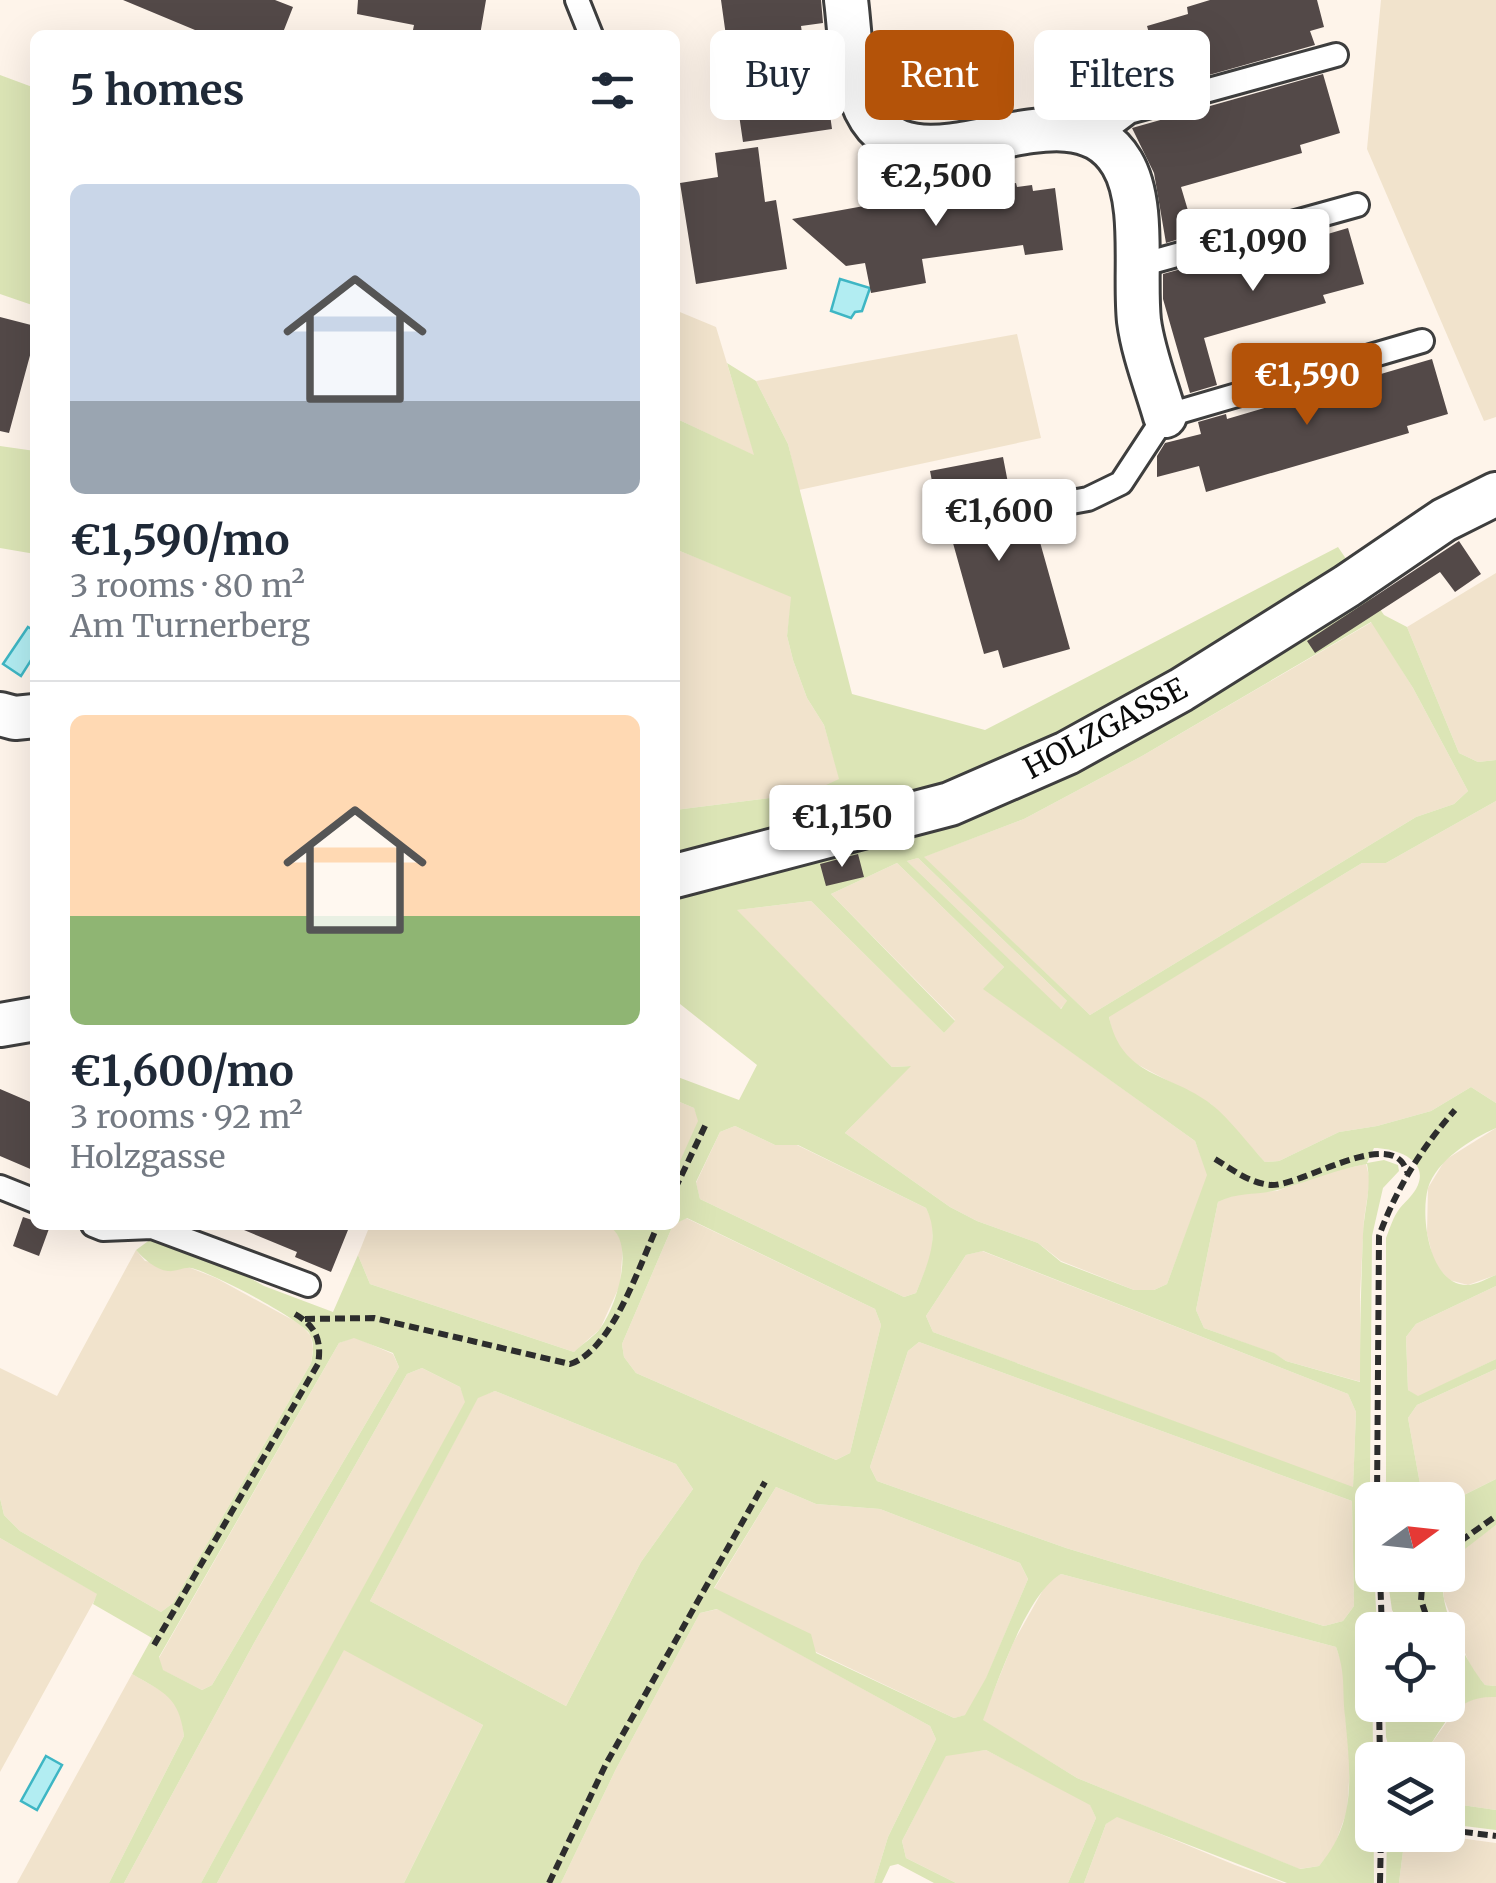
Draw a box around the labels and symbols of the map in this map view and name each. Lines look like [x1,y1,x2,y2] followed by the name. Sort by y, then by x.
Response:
[855,144,1017,229] pin: €2,500
[1172,209,1334,294] pin: €1,090
[1226,343,1388,428] pin: €1,590
[918,479,1080,564] pin: €1,600
[1017,669,1193,787] street label: HOLZGASSE
[761,785,923,870] pin: €1,150
[1355,1482,1465,1592] north arrow

